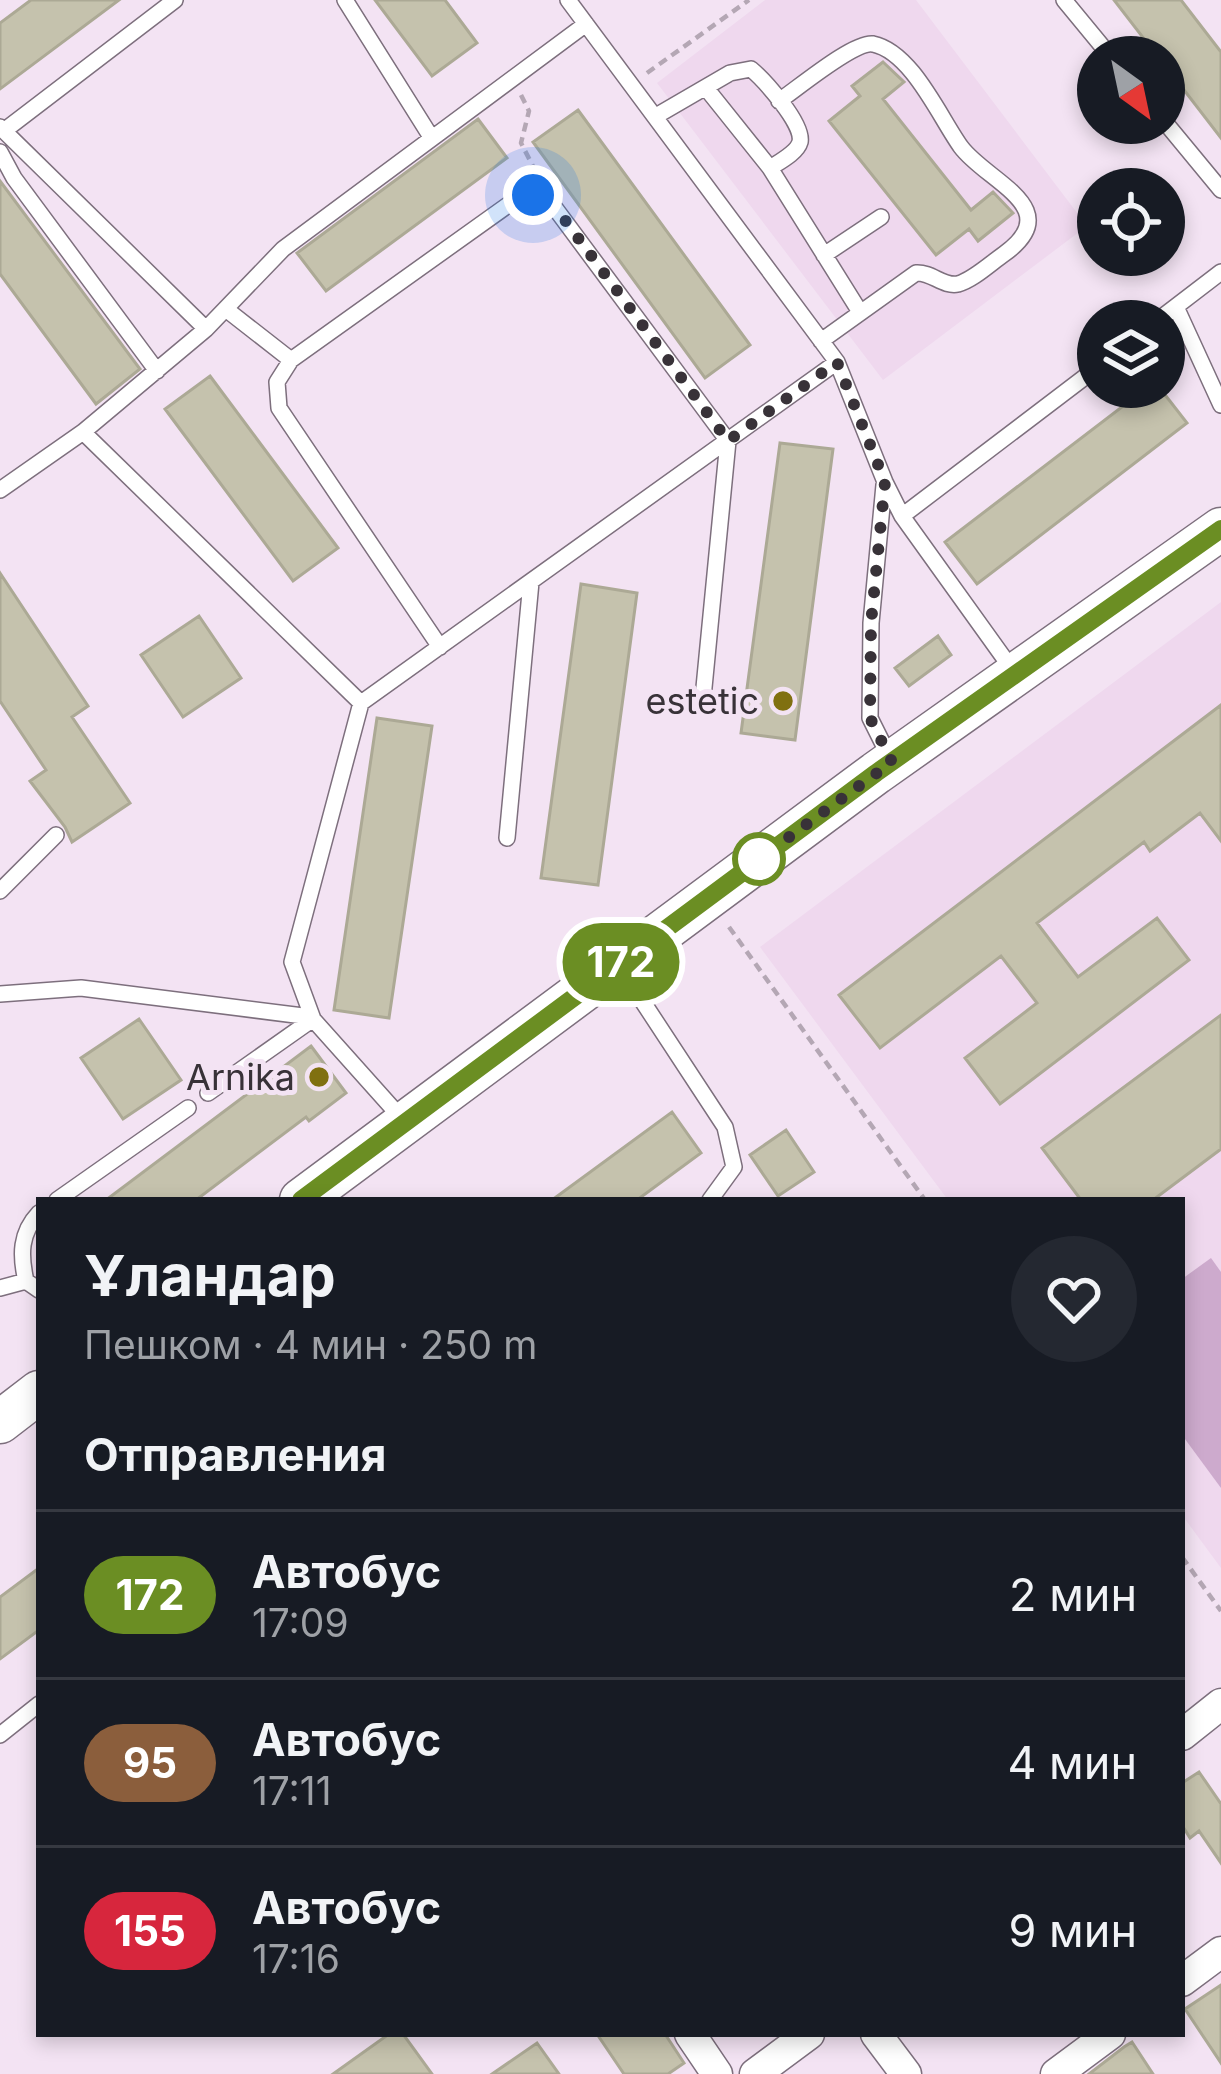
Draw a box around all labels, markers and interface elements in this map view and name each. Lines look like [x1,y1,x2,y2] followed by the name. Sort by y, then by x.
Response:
[1077,36,1185,144] north arrow
[1077,36,1185,408] map controls
[503,165,563,225] your location
[1077,168,1185,276] button: locate
[1077,300,1185,408] button: layers
[646,679,759,723] place label: estetic
[770,688,796,714] marker: estetic
[734,834,784,884] unlabelled marker
[552,923,690,1001] line badge: 172
[587,936,656,987] text: 172
[186,1055,295,1099] place label: Arnika
[306,1064,332,1090] marker: Arnika
[1011,1236,1137,1362] button: heart
[84,1241,336,1310] text: Ұландар
[84,1321,537,1368] text: Пешком · 4 мин · 250 m
[84,1427,386,1482] text: Отправления
[252,1544,441,1599] text: Автобус
[1009,1567,1137,1622] text: 2 мин
[116,1569,185,1620] text: 172
[252,1599,349,1646] text: 17:09
[252,1712,441,1767] text: Автобус
[1007,1735,1137,1790] text: 4 мин
[123,1737,177,1788] text: 95
[252,1767,332,1814] text: 17:11
[252,1880,441,1935] text: Автобус
[1009,1903,1137,1958] text: 9 мин
[114,1905,186,1956] text: 155
[252,1935,340,1982] text: 17:16

